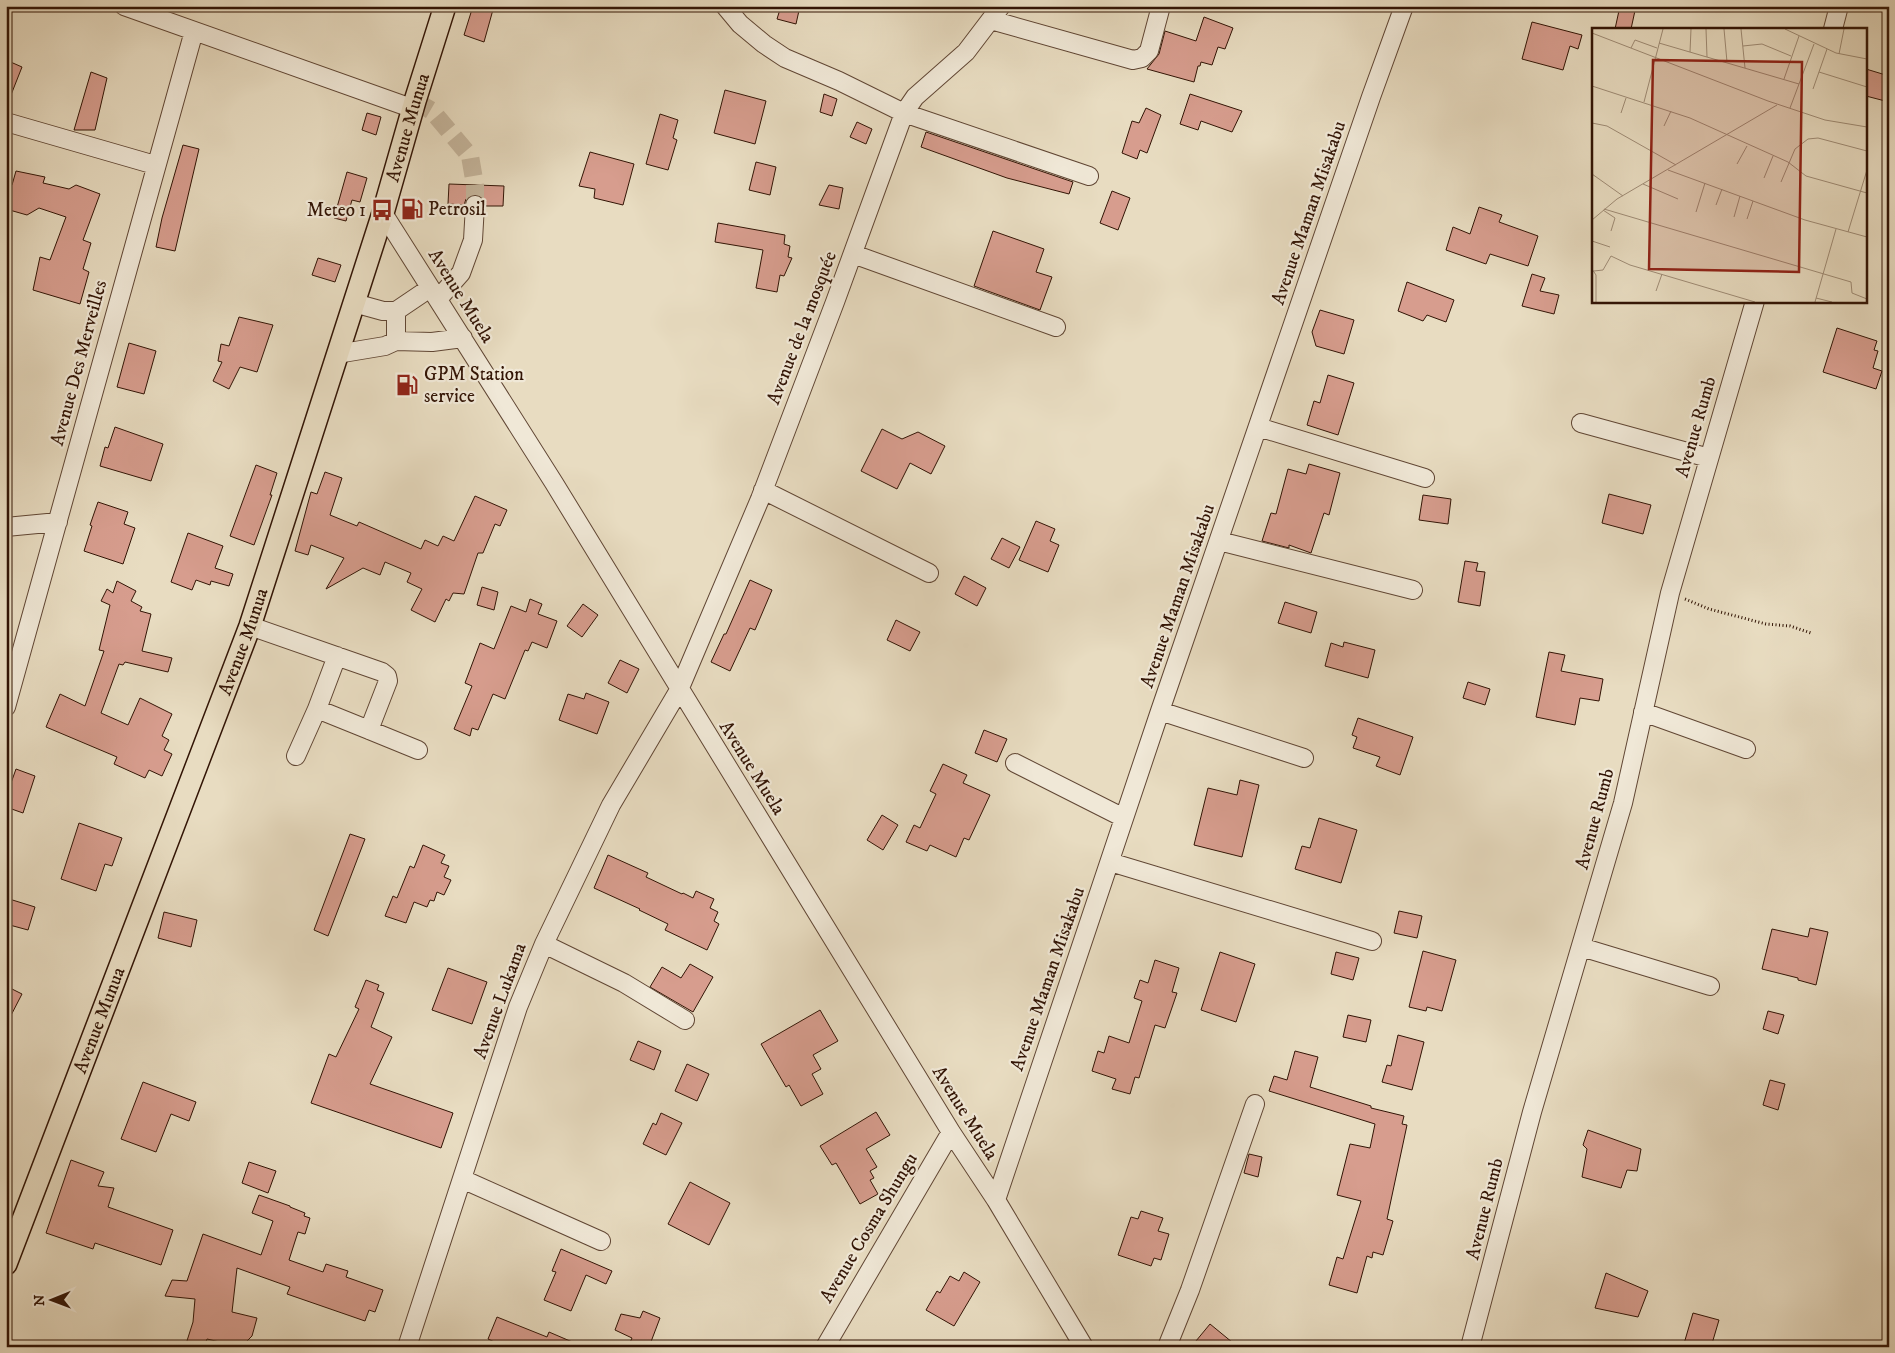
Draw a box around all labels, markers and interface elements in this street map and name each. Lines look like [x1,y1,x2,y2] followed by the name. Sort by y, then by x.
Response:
[1592,28,1868,302] inset map
[381,70,435,185] street label: Avenue Munua
[1267,118,1351,308] street label: Avenue Maman Misakabu
[399,196,425,222] fuel station icon: Petrosil
[369,197,395,223] bus stop icon: Meteo 1
[428,198,486,221] place label: Petrosil
[307,199,366,222] place label: Meteo 1
[423,245,499,347] street label: Avenue Muela
[762,248,843,408] street label: Avenue de la mosquée
[46,278,112,448] street label: Avenue Des Merveilles
[424,363,524,408] place label: GPM Station service
[394,372,420,398] fuel station icon: GPM Station service
[1671,374,1721,480] street label: Avenue Rumb
[1136,501,1220,691] street label: Avenue Maman Misakabu
[213,585,273,698] street label: Avenue Munua
[714,717,790,819] street label: Avenue Muela
[1570,766,1620,872] street label: Avenue Rumb
[1006,884,1090,1074] street label: Avenue Maman Misakabu
[468,940,532,1062] street label: Avenue Lukama
[68,964,130,1077] street label: Avenue Munua
[927,1062,1003,1164] street label: Avenue Muela
[815,1149,923,1307] street label: Avenue Cosma Shungu
[1461,1156,1509,1262] street label: Avenue Rumb
[28,1276,78,1326] north arrow
[31,1294,49,1306] text: N

